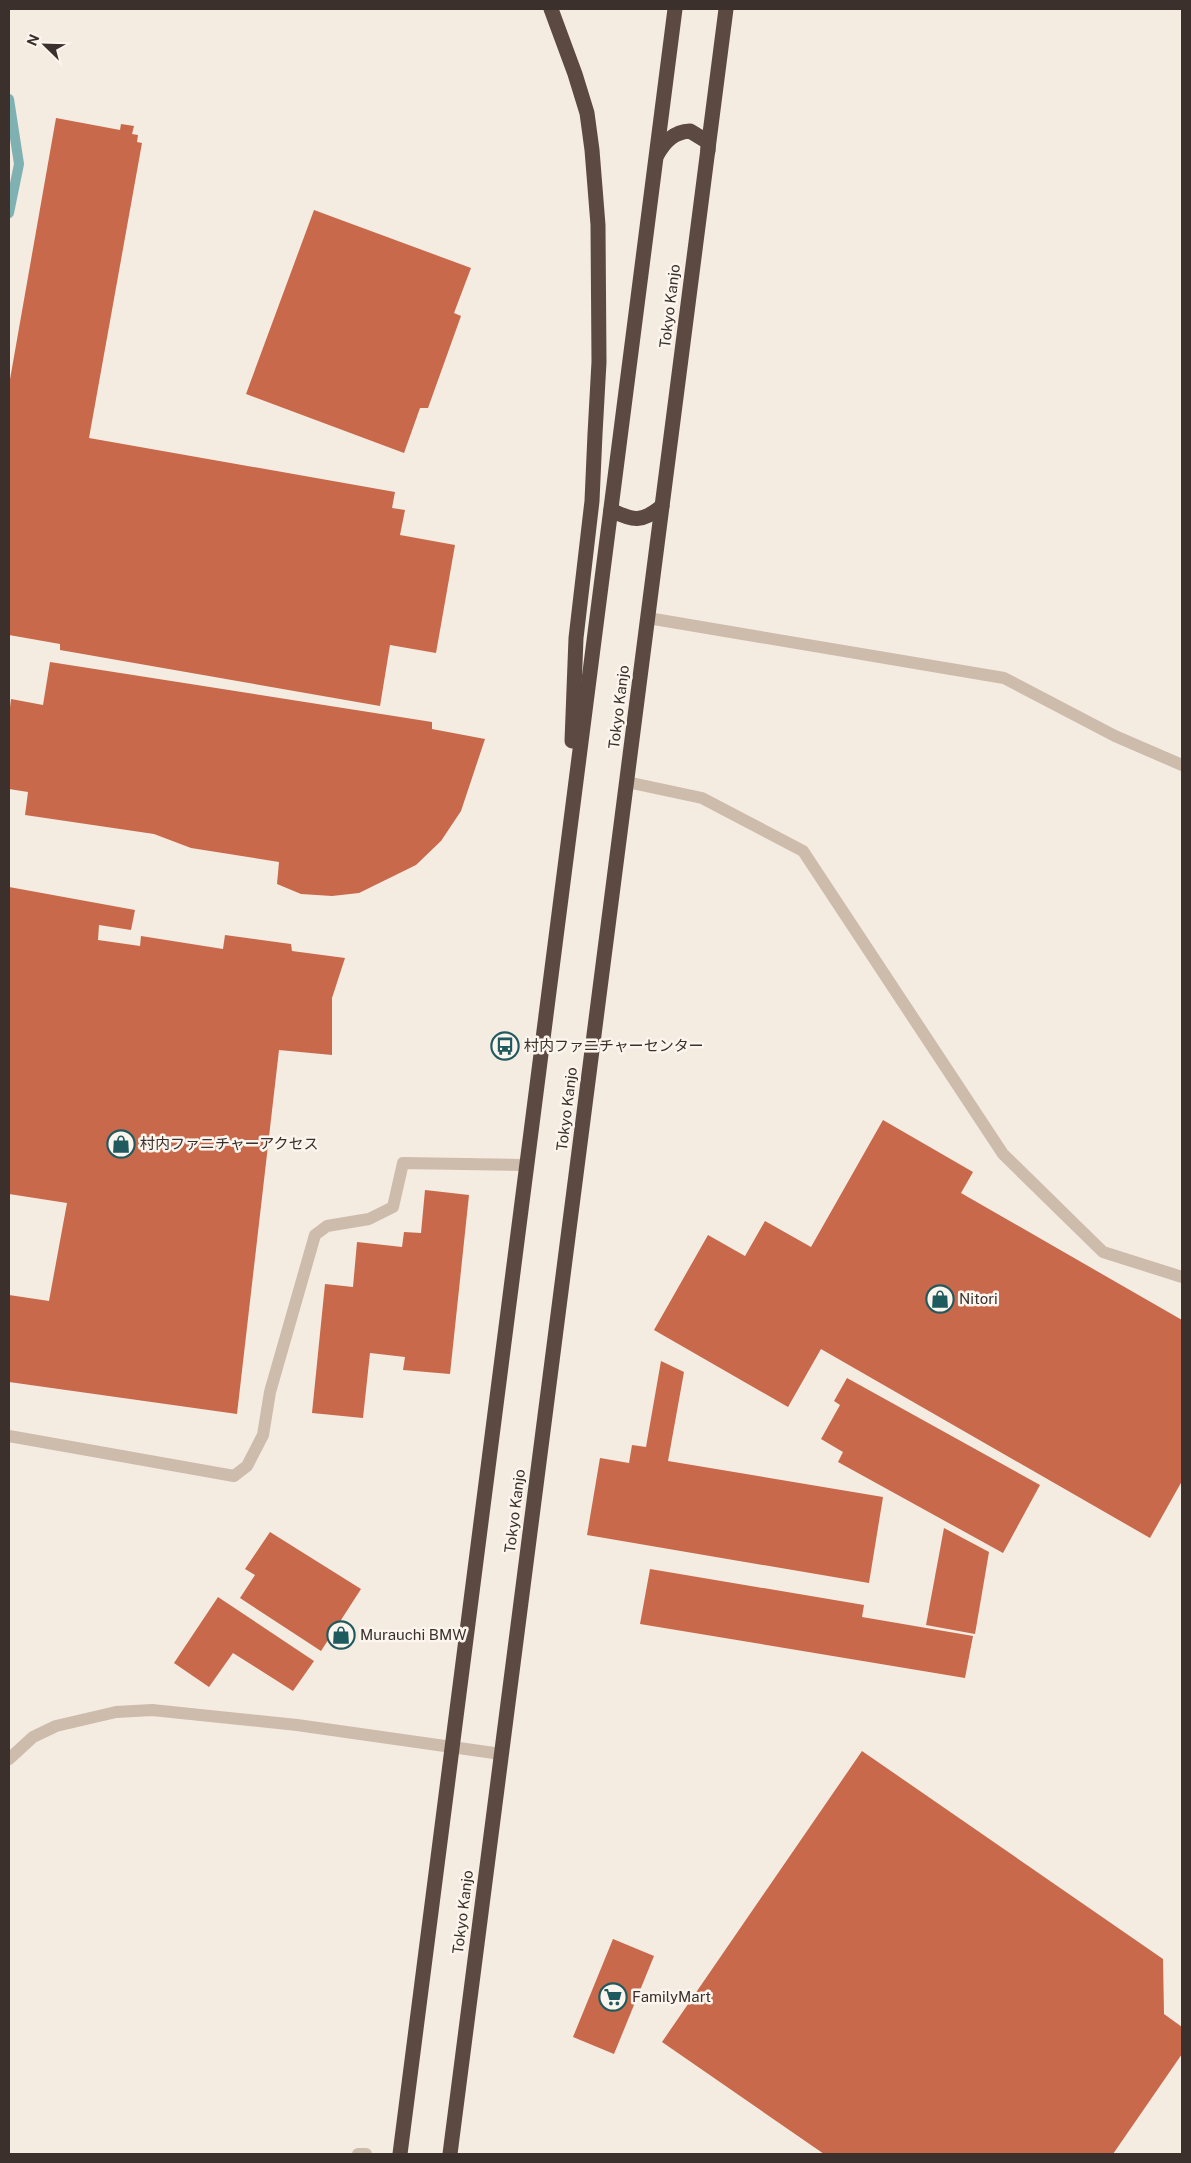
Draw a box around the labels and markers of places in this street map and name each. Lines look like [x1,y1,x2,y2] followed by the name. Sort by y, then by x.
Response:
[490,1031,520,1061] bus stop icon: 村内ファニチャーセンター
[524,1037,704,1054] place label: 村内ファニチャーセンター
[106,1129,136,1159] shop icon: 村内ファニチャーアクセス
[140,1135,319,1152] place label: 村内ファニチャーアクセス
[925,1284,955,1314] shop icon: Nitori
[959,1290,998,1307] place label: Nitori
[326,1620,356,1650] shop icon: Murauchi BMW
[360,1626,467,1643] place label: Murauchi BMW
[598,1982,628,2012] supermarket icon: FamilyMart
[632,1988,711,2005] place label: FamilyMart

